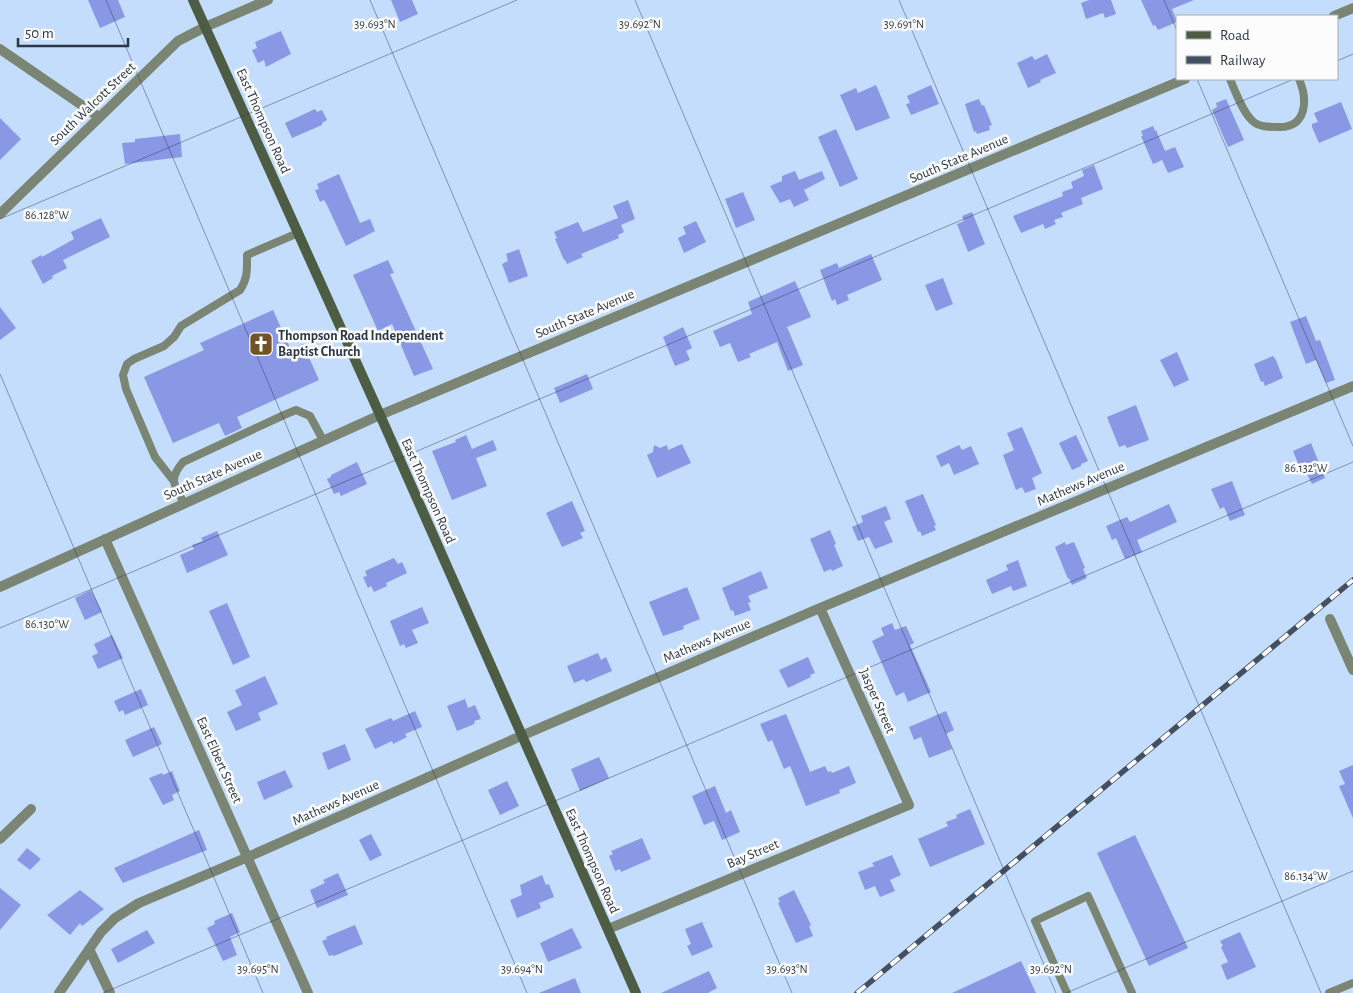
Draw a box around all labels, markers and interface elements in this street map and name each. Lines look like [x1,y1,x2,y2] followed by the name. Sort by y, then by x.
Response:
[18,15,128,47] scale bar
[1176,15,1338,80] legend
[354,18,396,30] text: 39.693°N
[619,18,661,30] text: 39.692°N
[884,18,924,30] text: 39.691°N
[25,26,54,41] text: 50 m
[1220,28,1250,43] text: Road
[1220,53,1266,68] text: Railway
[48,60,139,148] street label: South Walcott Street
[234,66,292,176] street label: East Thompson Road
[908,132,1010,186] street label: South State Avenue
[25,209,69,221] text: 86.128°W
[534,287,636,341] street label: South State Avenue
[278,329,444,359] place label: Thompson Road Independent Baptist Church
[248,331,274,357] church icon: Thompson Road Independent Baptist Church
[399,436,457,546] street label: East Thompson Road
[162,447,264,503] street label: South State Avenue
[1035,459,1127,509] street label: Mathews Avenue
[1284,462,1328,474] text: 86.132°W
[661,616,753,666] street label: Mathews Avenue
[25,618,69,630] text: 86.130°W
[857,667,898,736] street label: Jasper Street
[194,715,245,806] street label: East Elbert Street
[291,778,381,828] street label: Mathews Avenue
[563,806,621,916] street label: East Thompson Road
[725,837,782,871] street label: Bay Street
[1284,870,1328,882] text: 86.134°W
[237,963,279,975] text: 39.695°N
[501,963,543,975] text: 39.694°N
[766,963,808,975] text: 39.693°N
[1030,963,1072,975] text: 39.692°N

